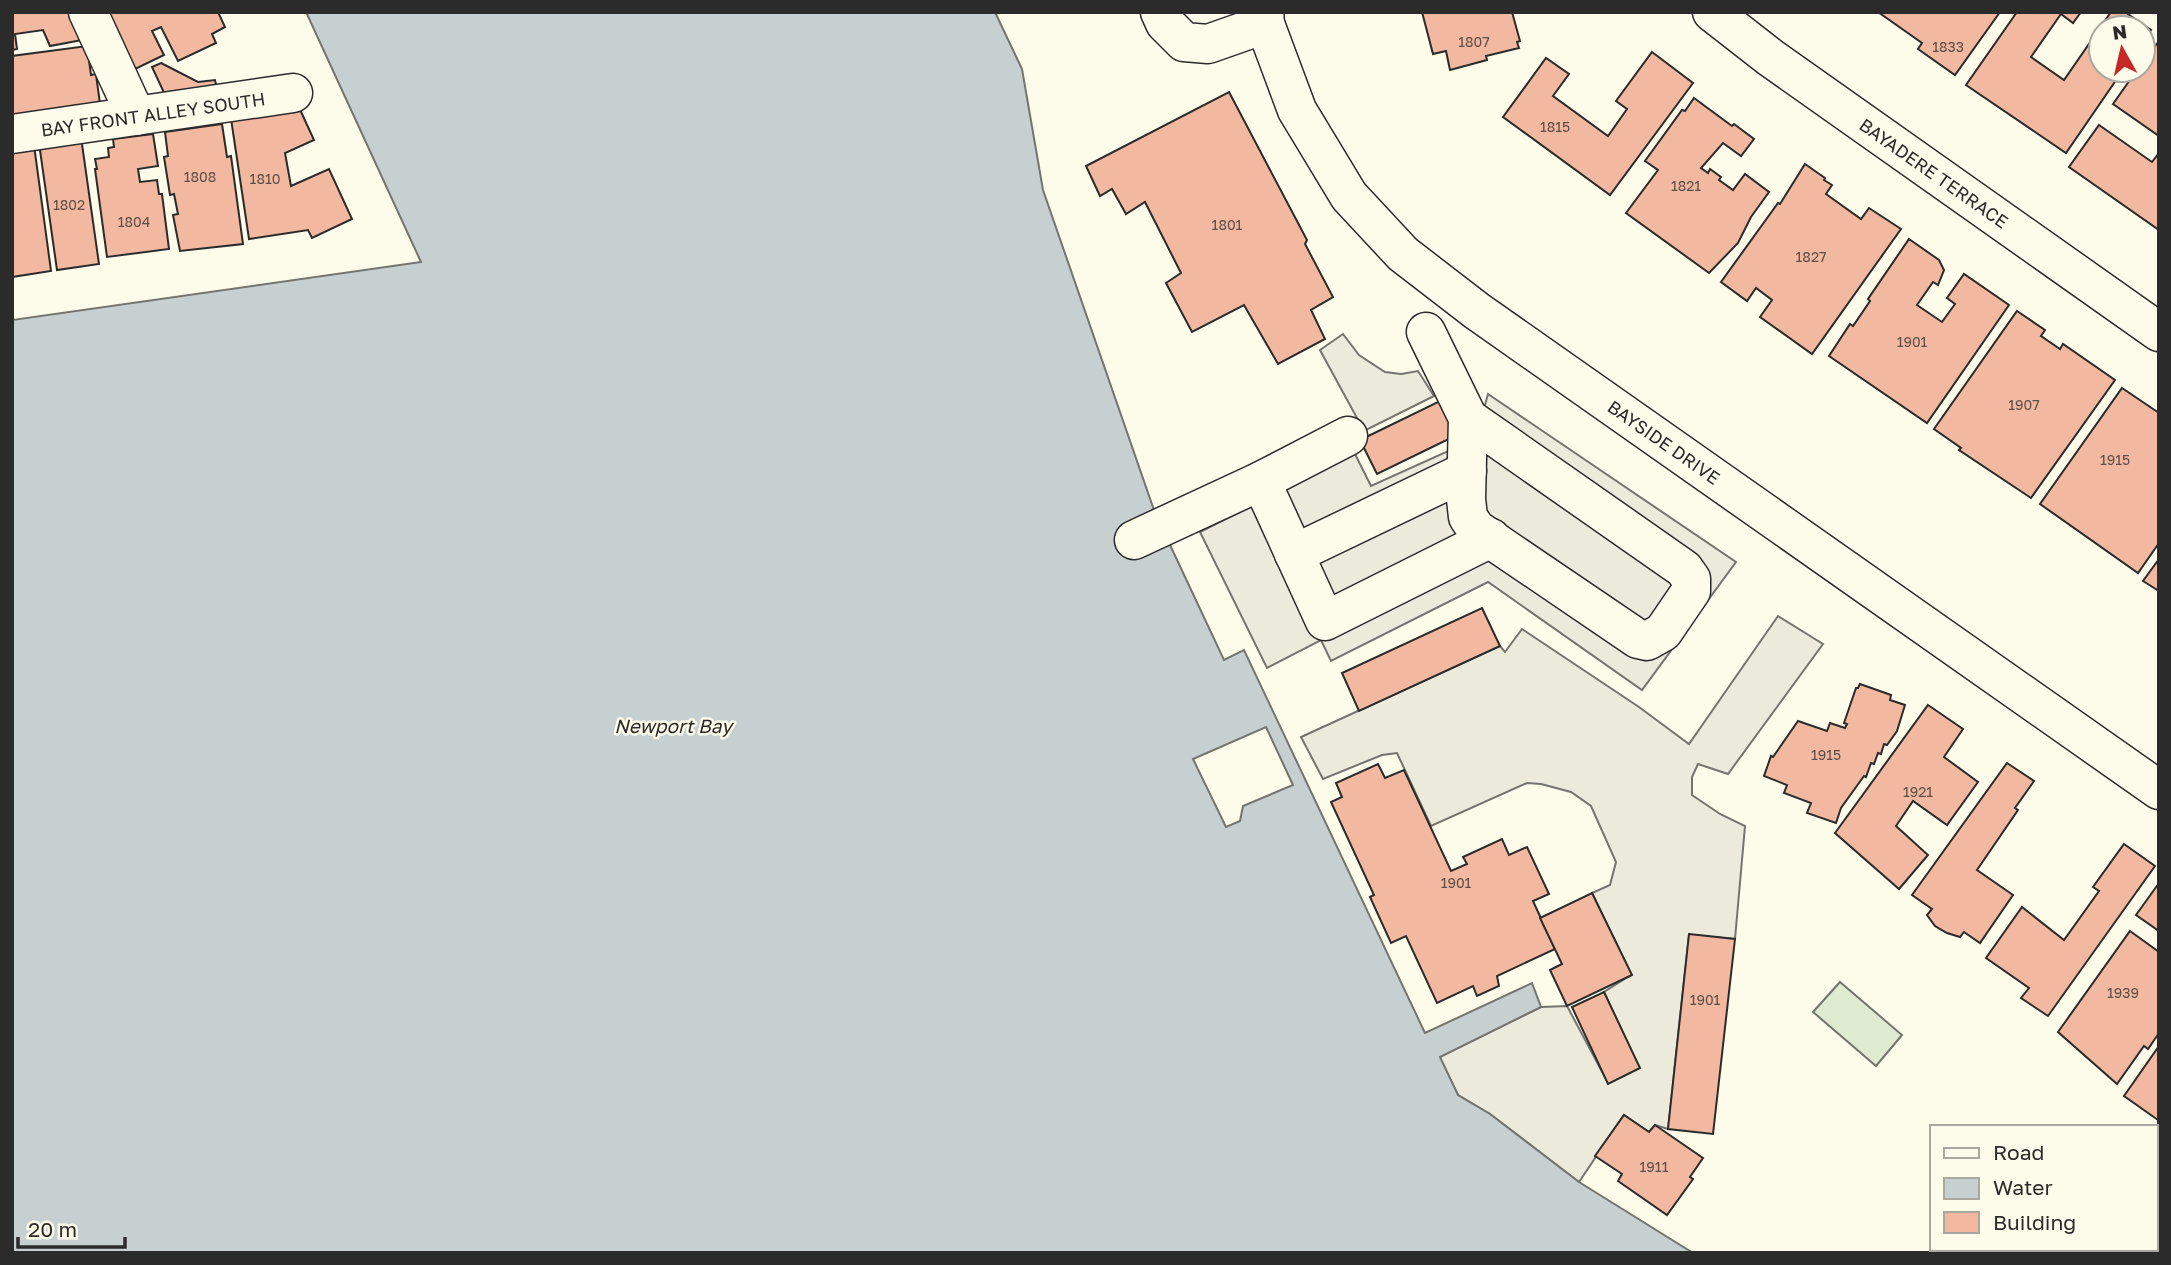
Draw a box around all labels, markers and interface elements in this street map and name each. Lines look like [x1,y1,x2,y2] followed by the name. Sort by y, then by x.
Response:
[2087,14,2157,84] north arrow
[2111,19,2128,44] text: N
[1458,33,1490,50] house number: 1807
[1932,38,1964,55] house number: 1833
[39,87,267,141] street label: BAY FRONT ALLEY SOUTH
[1855,113,2013,233] street label: BAYADERE TERRACE
[1540,118,1570,135] house number: 1815
[184,168,216,185] house number: 1808
[250,170,280,187] house number: 1810
[1671,177,1701,194] house number: 1821
[53,196,85,213] house number: 1802
[118,213,150,230] house number: 1804
[1212,216,1243,233] house number: 1801
[1796,248,1826,265] house number: 1827
[1897,333,1928,350] house number: 1901
[1604,395,1724,489] street label: BAYSIDE DRIVE
[2008,396,2040,413] house number: 1907
[2100,451,2130,468] house number: 1915
[614,714,734,737] water label: Newport Bay
[1811,746,1841,763] house number: 1915
[1903,783,1933,800] house number: 1921
[1441,874,1472,891] house number: 1901
[2107,984,2139,1001] house number: 1939
[1690,991,1721,1008] house number: 1901
[1930,1125,2157,1251] legend
[1993,1139,2044,1165] text: Road
[1640,1158,1669,1175] house number: 1911
[1993,1174,2053,1200] text: Water
[18,1206,124,1250] scale bar
[1993,1209,2076,1235] text: Building
[28,1216,77,1242] text: 20 m

